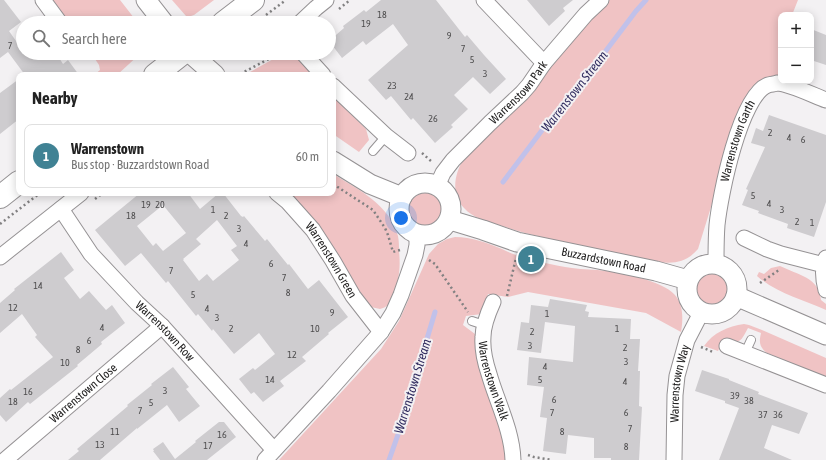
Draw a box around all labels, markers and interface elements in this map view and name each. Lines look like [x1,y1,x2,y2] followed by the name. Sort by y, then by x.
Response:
[377,9,387,20] house number: 18
[778,12,814,84] map controls
[778,12,814,48] button: +
[16,16,336,60] search box
[361,18,371,29] house number: 19
[30,27,52,49] icon: search
[62,30,127,47] text: Search here
[447,30,452,41] house number: 9
[8,40,13,51] house number: 7
[461,43,466,54] house number: 7
[538,47,611,135] water label: Warrenstown Stream
[778,48,814,84] button: −
[470,54,475,65] house number: 5
[487,58,551,127] street label: Warrenstown Park
[483,68,488,79] house number: 3
[387,80,397,91] house number: 23
[32,88,78,108] text: Nearby
[404,91,414,102] house number: 24
[718,98,758,183] street label: Warrenstown Garth
[428,113,438,124] house number: 26
[768,127,773,138] house number: 2
[787,132,792,143] house number: 4
[801,134,806,145] house number: 6
[71,140,144,157] text: Warrenstown
[43,149,49,164] text: 1
[296,149,319,164] text: 60 m
[71,157,209,172] text: Bus stop · Buzzardstown Road
[751,190,756,201] house number: 5
[767,198,772,209] house number: 4
[141,199,151,210] house number: 19
[155,199,165,210] house number: 20
[211,204,216,215] house number: 1
[780,204,785,215] house number: 3
[391,208,411,228] your location
[126,210,136,221] house number: 18
[224,210,229,221] house number: 2
[795,216,800,227] house number: 2
[810,217,815,228] house number: 1
[302,219,360,301] street label: Warrenstown Green
[237,223,242,234] house number: 3
[244,238,249,249] house number: 4
[518,244,544,274] pin: 1
[560,244,647,276] street label: Buzzardstown Road
[269,258,274,269] house number: 6
[169,265,174,276] house number: 7
[282,272,287,283] house number: 7
[33,280,43,291] house number: 14
[286,287,291,298] house number: 8
[191,289,196,300] house number: 5
[132,298,197,364] street label: Warrenstown Row
[8,302,18,313] house number: 12
[205,303,210,314] house number: 4
[330,307,335,318] house number: 9
[545,308,550,319] house number: 1
[215,312,220,323] house number: 3
[100,322,105,333] house number: 4
[229,323,234,334] house number: 2
[310,323,320,334] house number: 10
[615,323,620,334] house number: 1
[530,326,535,337] house number: 2
[87,335,92,346] house number: 6
[391,336,434,435] water label: Warrenstown Stream
[528,340,533,351] house number: 3
[476,341,512,423] street label: Warrenstown Walk
[623,342,628,353] house number: 2
[668,343,692,423] street label: Warrenstown Way
[76,344,81,355] house number: 8
[287,349,297,360] house number: 12
[624,356,629,367] house number: 3
[60,357,70,368] house number: 10
[47,361,120,426] street label: Warrenstown Close
[543,361,548,372] house number: 4
[265,374,275,385] house number: 14
[538,374,543,385] house number: 5
[623,376,628,387] house number: 4
[163,385,168,396] house number: 3
[23,386,33,397] house number: 16
[730,390,740,401] house number: 39
[552,394,557,405] house number: 6
[744,395,754,406] house number: 38
[8,396,18,407] house number: 18
[149,397,154,408] house number: 5
[138,405,143,416] house number: 7
[550,407,555,418] house number: 7
[624,407,629,418] house number: 6
[758,409,768,420] house number: 37
[773,409,783,420] house number: 36
[628,423,633,434] house number: 7
[110,426,120,437] house number: 11
[560,426,565,437] house number: 8
[217,429,227,440] house number: 16
[95,439,105,450] house number: 13
[203,440,213,451] house number: 17
[624,441,629,452] house number: 8

